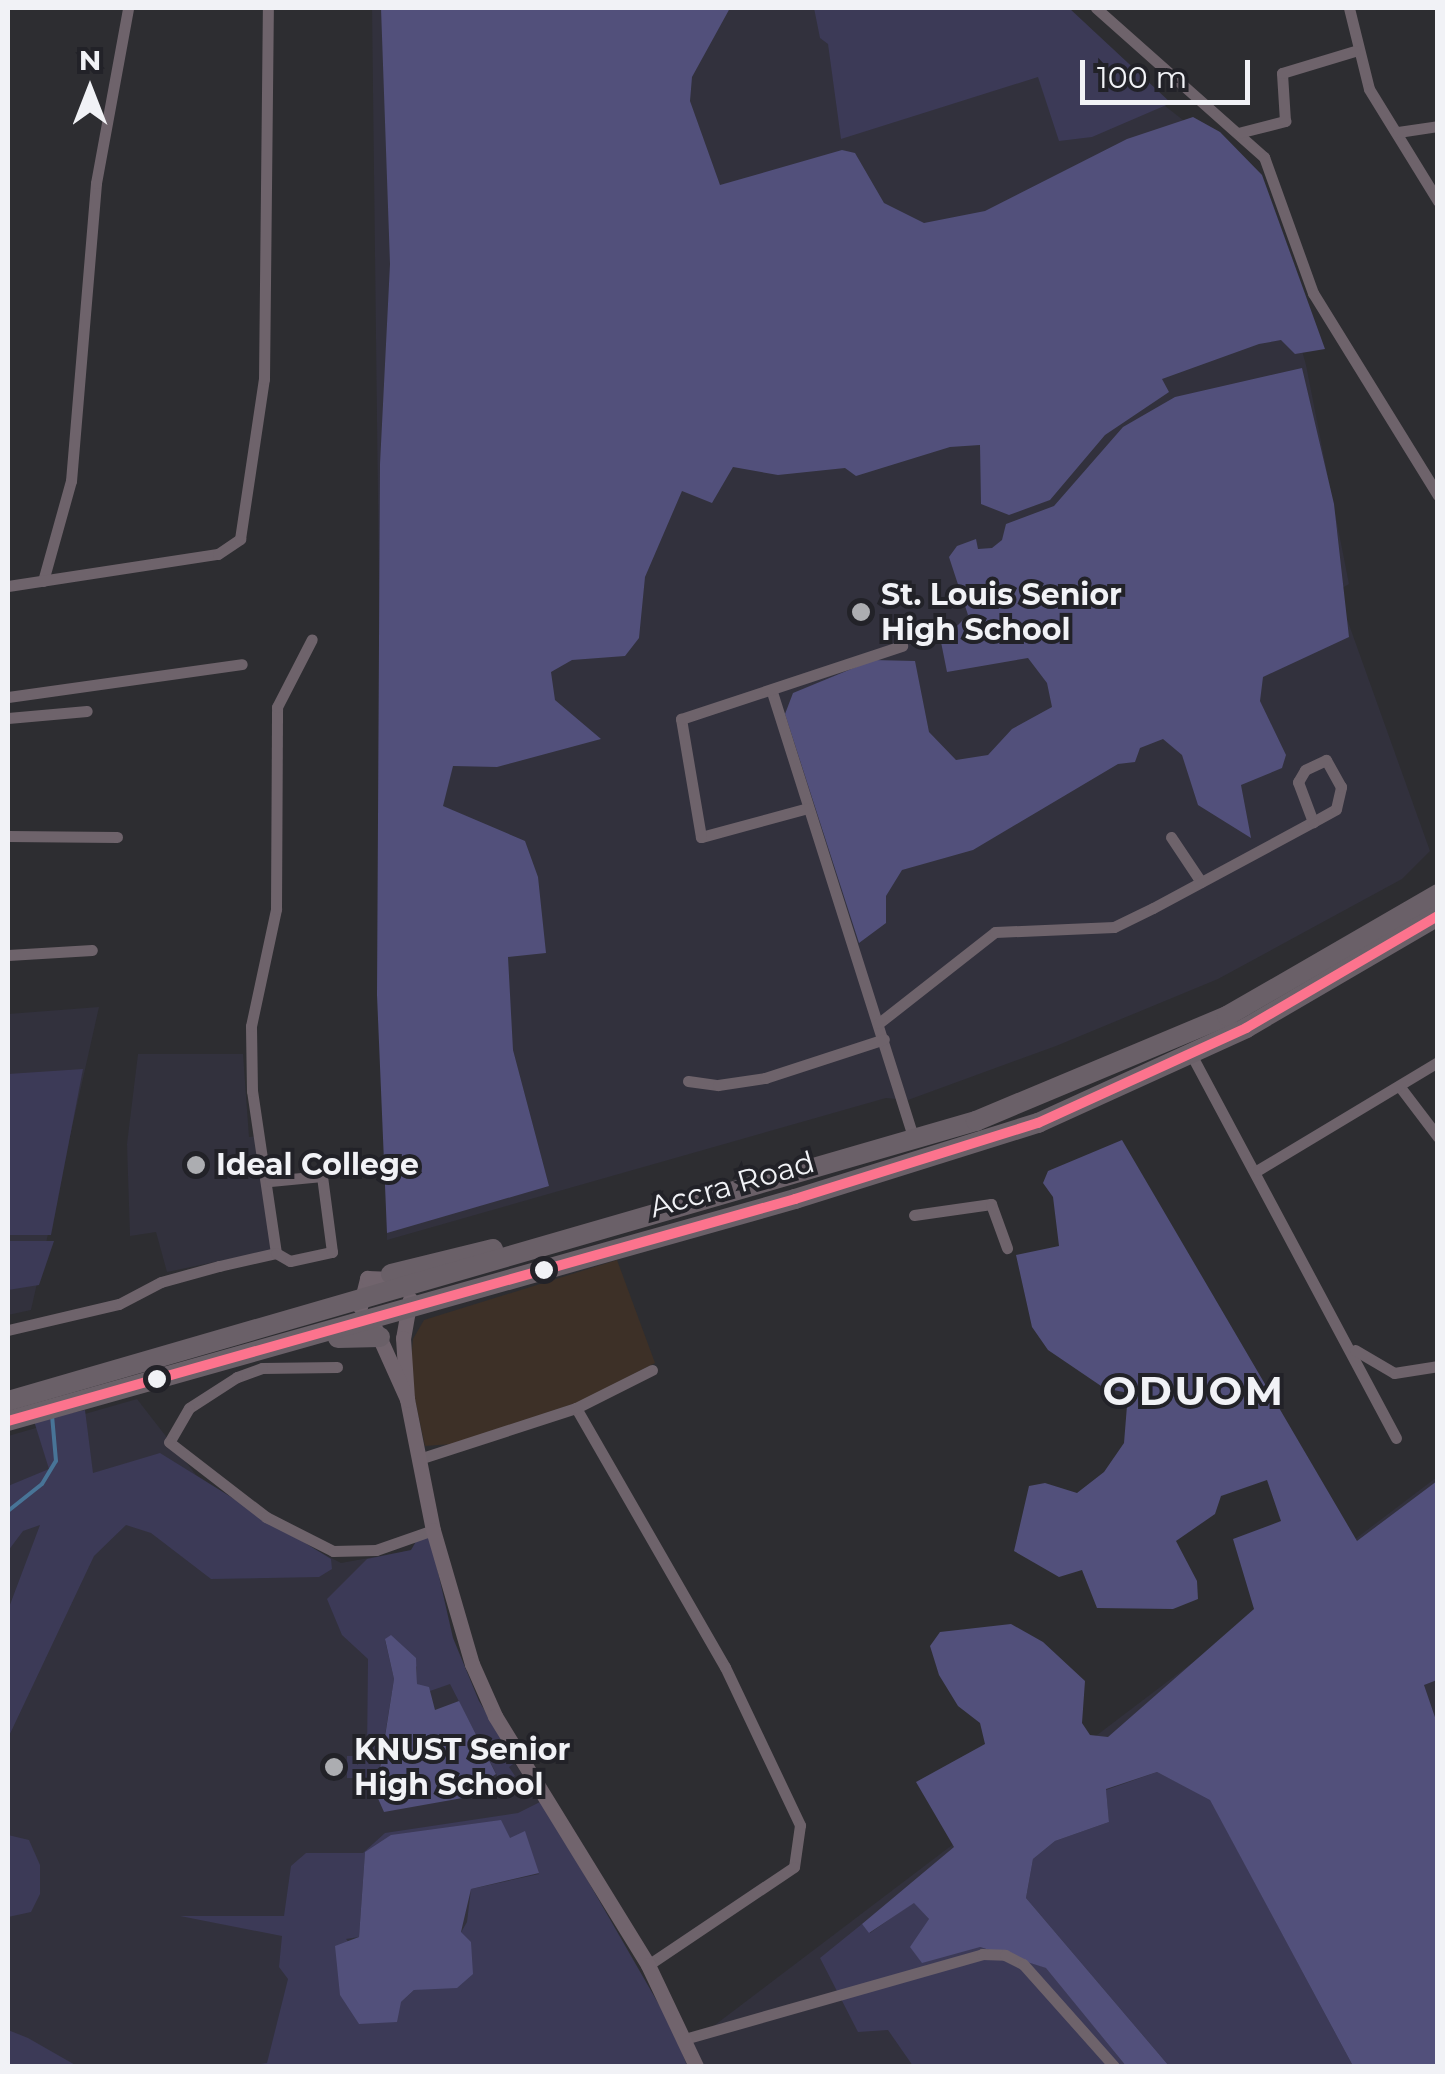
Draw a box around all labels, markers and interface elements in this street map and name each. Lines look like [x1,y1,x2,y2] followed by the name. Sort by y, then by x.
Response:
[40,40,140,140] north arrow
[1085,40,1255,102] scale bar
[79,43,101,77] text: N
[1097,59,1187,96] text: 100 m
[881,577,1122,648] place label: St. Louis Senior High School
[850,601,872,623] marker: St. Louis Senior High School
[645,1144,819,1226] street label: Accra Road
[216,1147,419,1183] place label: Ideal College
[185,1154,207,1176] marker: Ideal College
[534,1260,554,1280] unlabelled marker
[1103,1367,1285,1415] district label: ODUOM
[147,1369,167,1389] unlabelled marker
[354,1732,570,1802] place label: KNUST Senior High School
[323,1756,345,1778] marker: KNUST Senior High School

